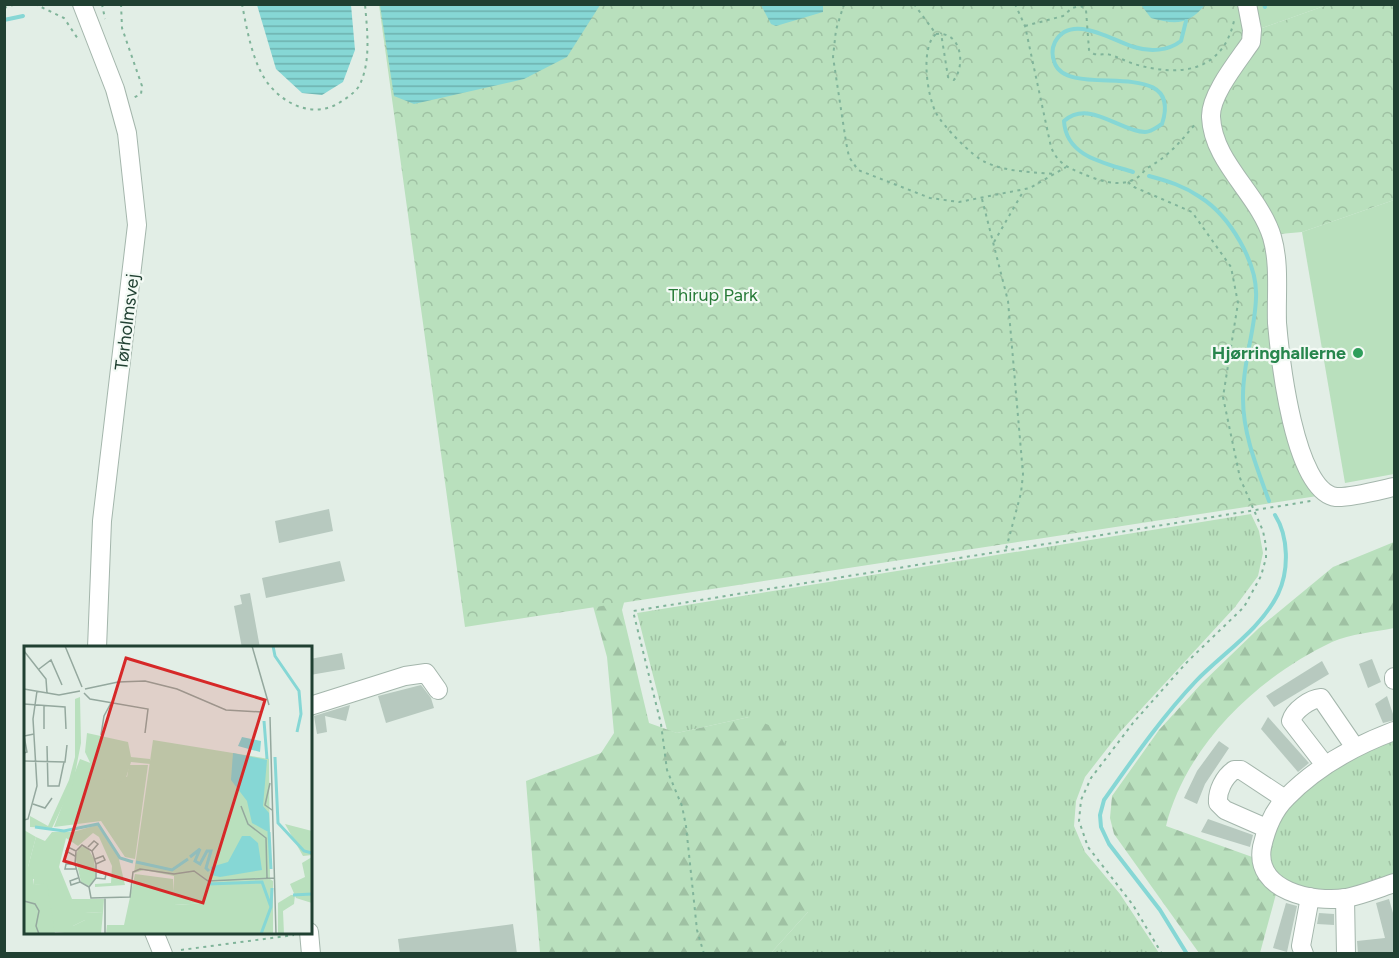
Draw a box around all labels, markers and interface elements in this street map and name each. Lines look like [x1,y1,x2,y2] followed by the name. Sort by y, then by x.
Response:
[110,272,144,372] street label: Tørholmsvej
[668,284,758,306] park label: Thirup Park
[1212,342,1346,364] place label: Hjørringhallerne
[1351,346,1365,360] marker: Hjørringhallerne
[24,646,312,934] inset map

